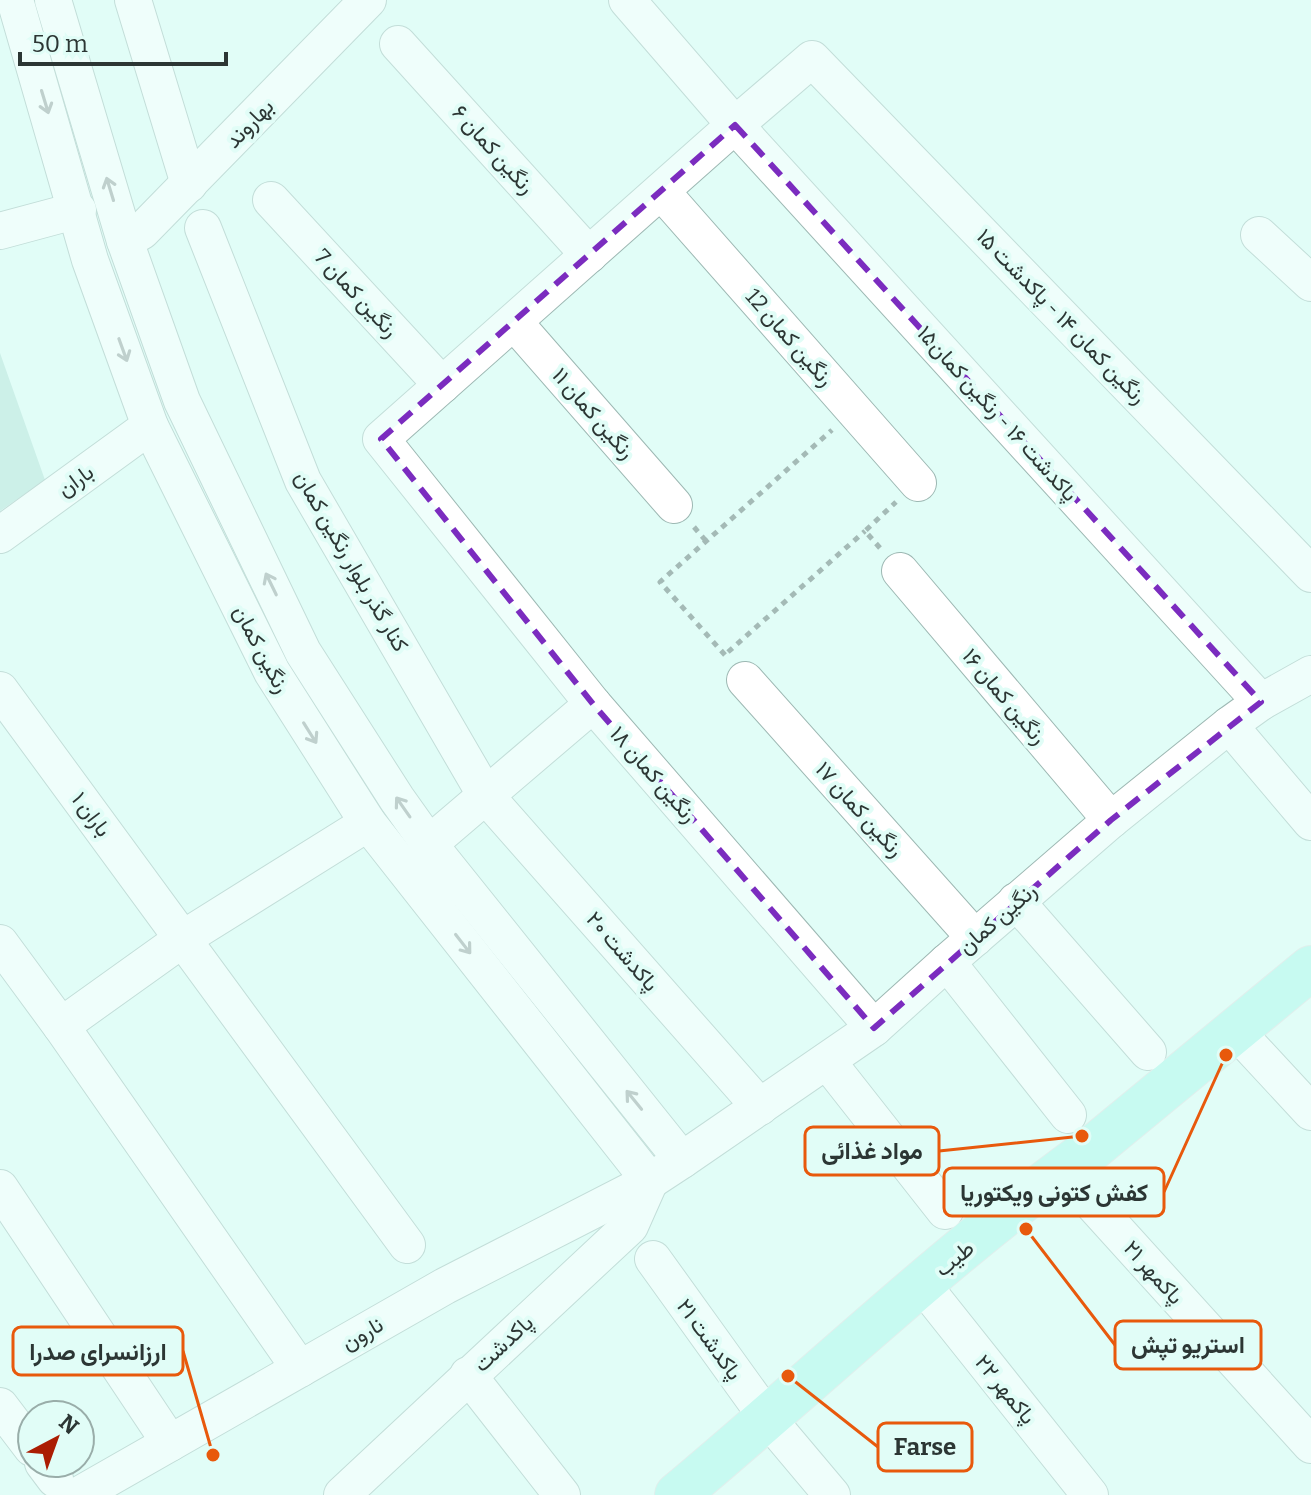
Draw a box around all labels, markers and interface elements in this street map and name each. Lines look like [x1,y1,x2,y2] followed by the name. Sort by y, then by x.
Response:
[20,16,226,66] scale bar
[32,30,88,58] text: 50 m
[38,88,53,114] one-way arrow
[219,93,279,154] street label: بهاروند
[447,99,541,199] street label: رنگین کمان ۶
[102,176,117,202] one-way arrow
[970,223,1152,410] street label: رنگین کمان ۱۴ - پاکدشت ۱۵
[309,244,404,343] street label: رنگین کمان 7
[740,283,839,392] street label: رنگین کمان 12
[911,320,1084,507] street label: پاکدشت ۱۶ - رنگین کمان۱۵
[116,337,131,362] one-way arrow
[546,362,641,465] street label: رنگین کمان ۱۱
[52,458,99,503] street label: باران
[289,466,414,657] street label: کنار گذر بلوار رنگین کمان
[262,573,278,597] one-way arrow
[227,601,296,698] street label: رنگین کمان
[957,643,1053,750] street label: رنگین کمان ۱۶
[604,720,703,828] street label: رنگین کمان ۱۸
[303,721,319,744] one-way arrow
[810,756,910,863] street label: رنگین کمان ۱۷
[66,787,117,842] street label: باران ۱
[395,797,411,819] one-way arrow
[952,877,1042,960] street label: رنگین کمان
[580,906,665,997] street label: پاکدشت ۲۰
[454,933,471,954] one-way arrow
[625,1089,643,1110] one-way arrow
[805,1127,939,1175] callout: مواد غذائی
[821,1137,923,1166] text: مواد غذائی
[944,1168,1164,1216] callout: کفش کتونی ویکتوریا
[960,1179,1148,1208] text: کفش کتونی ویکتوریا
[929,1234,979,1282] street label: طیب
[1117,1235,1189,1311] street label: پاکمهر ۲۱
[670,1293,748,1386] street label: پاکدشت ۲۱
[468,1309,540,1378] street label: پاکدشت
[336,1311,388,1356] street label: نارون
[1115,1321,1261,1369] callout: استریو تپش
[13,1327,183,1375] callout: ارزانسرای صدرا
[1131,1331,1245,1361] text: استریو تپش
[29,1338,167,1367] text: ارزانسرای صدرا
[969,1349,1042,1430] street label: پاکمهر ۲۲
[16,1399,96,1479] north arrow
[54,1409,84,1440] text: N
[878,1423,972,1471] callout: Farse
[894,1433,956,1461] text: Farse

